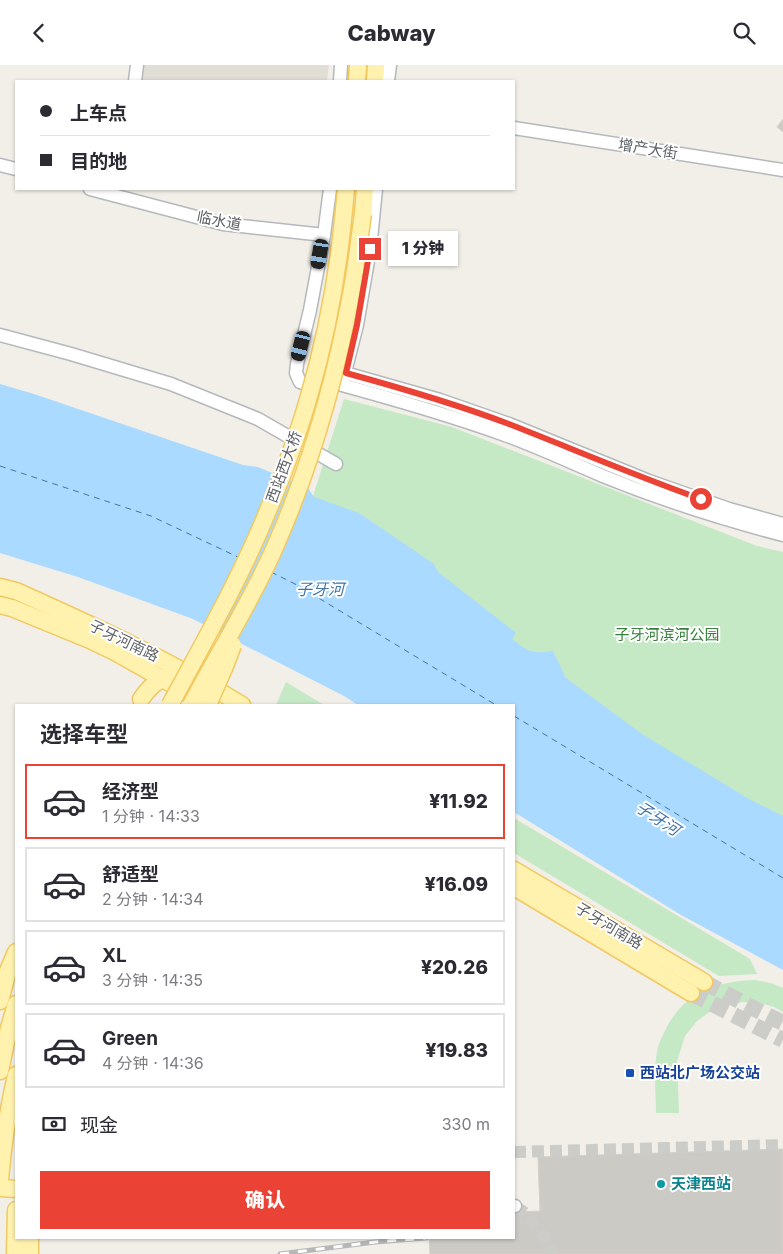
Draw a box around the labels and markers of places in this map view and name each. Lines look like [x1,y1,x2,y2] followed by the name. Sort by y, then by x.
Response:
[640,1063,760,1082] place label: 西站北广场公交站
[624,1067,636,1079] marker: 西站北广场公交站
[671,1174,731,1193] place label: 天津西站
[655,1178,667,1190] marker: 天津西站

